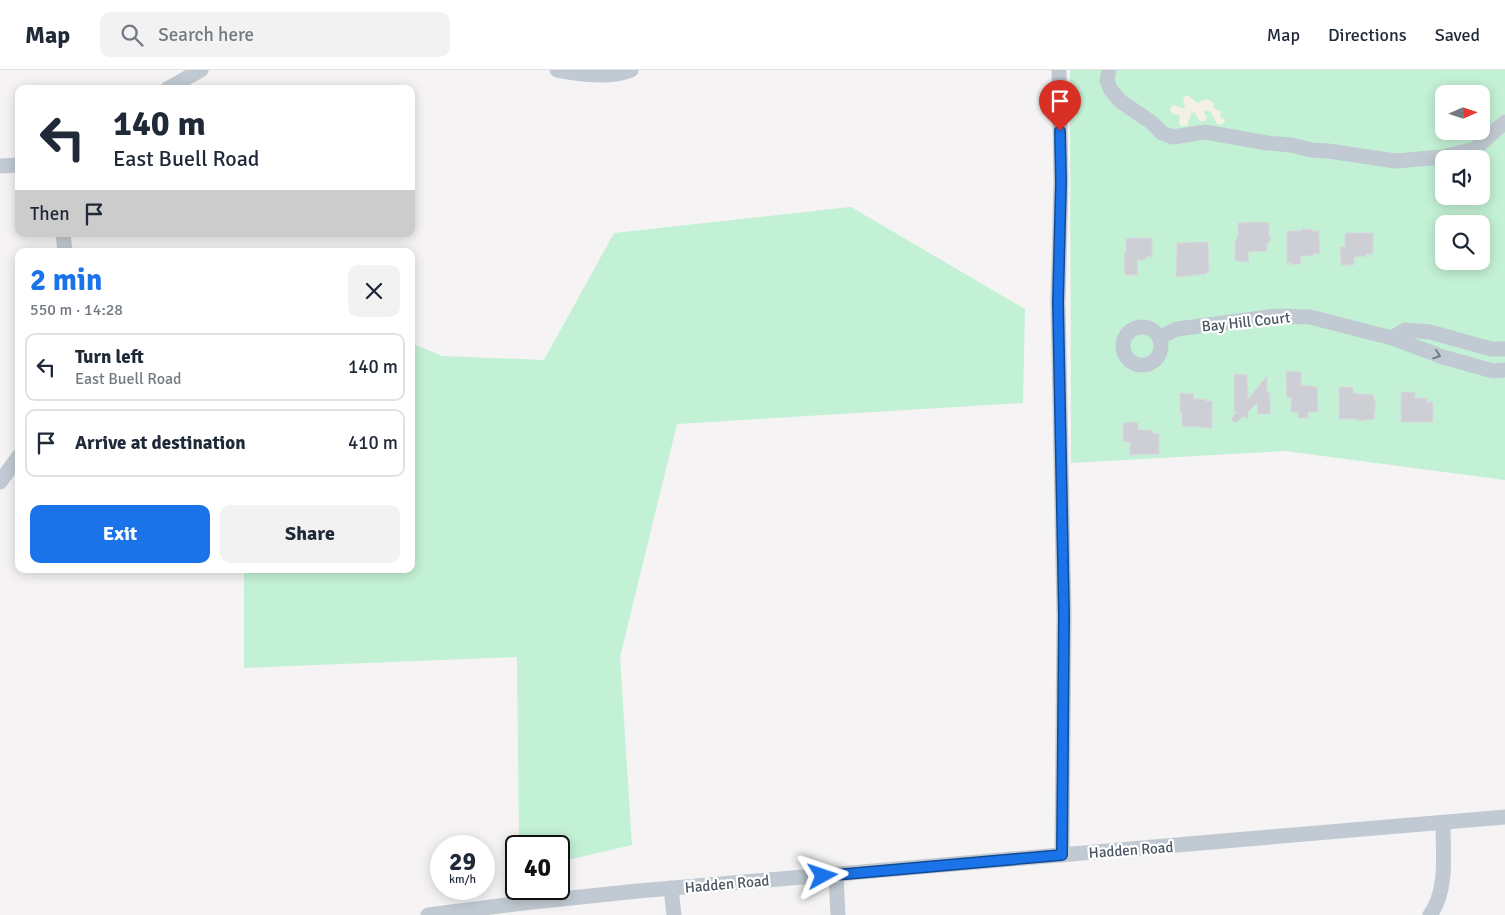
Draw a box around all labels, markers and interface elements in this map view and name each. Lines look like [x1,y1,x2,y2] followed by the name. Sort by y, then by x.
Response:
[100,12,450,57] search box
[25,20,70,50] text: Map
[118,21,146,49] icon: search
[158,23,254,47] text: Search here
[1267,24,1300,46] text: Map
[1328,24,1407,46] text: Directions
[1435,24,1480,46] text: Saved
[1039,80,1081,131] pin
[1435,85,1490,140] north arrow
[1435,85,1490,270] map controls
[1046,87,1074,115] icon: arrive
[113,102,206,145] text: 140 m
[30,105,95,170] icon: left
[113,145,260,172] text: East Buell Road
[1435,150,1490,205] button: sound
[80,200,108,228] icon: arrive
[30,202,70,226] text: Then
[1435,215,1490,270] button: search
[30,262,102,299] text: 2 min
[348,265,400,317] button: close
[30,300,123,320] text: 550 m · 14:28
[1201,308,1291,336] street label: Bay Hill Court
[75,345,144,369] text: Turn left
[1433,349,1441,359] one-way arrow
[32,353,60,381] icon: left
[348,355,398,379] text: 140 m
[75,369,182,389] text: East Buell Road
[32,429,60,457] icon: arrive
[75,431,246,455] text: Arrive at destination
[348,431,398,455] text: 410 m
[30,505,210,563] button: Exit
[220,505,400,563] button: Share
[505,835,570,900] speed limit sign: 40
[1088,838,1174,862] street label: Hadden Road
[449,846,476,877] text: 29
[796,849,848,901] position arrow
[684,871,770,897] street label: Hadden Road
[449,872,476,887] text: km/h

